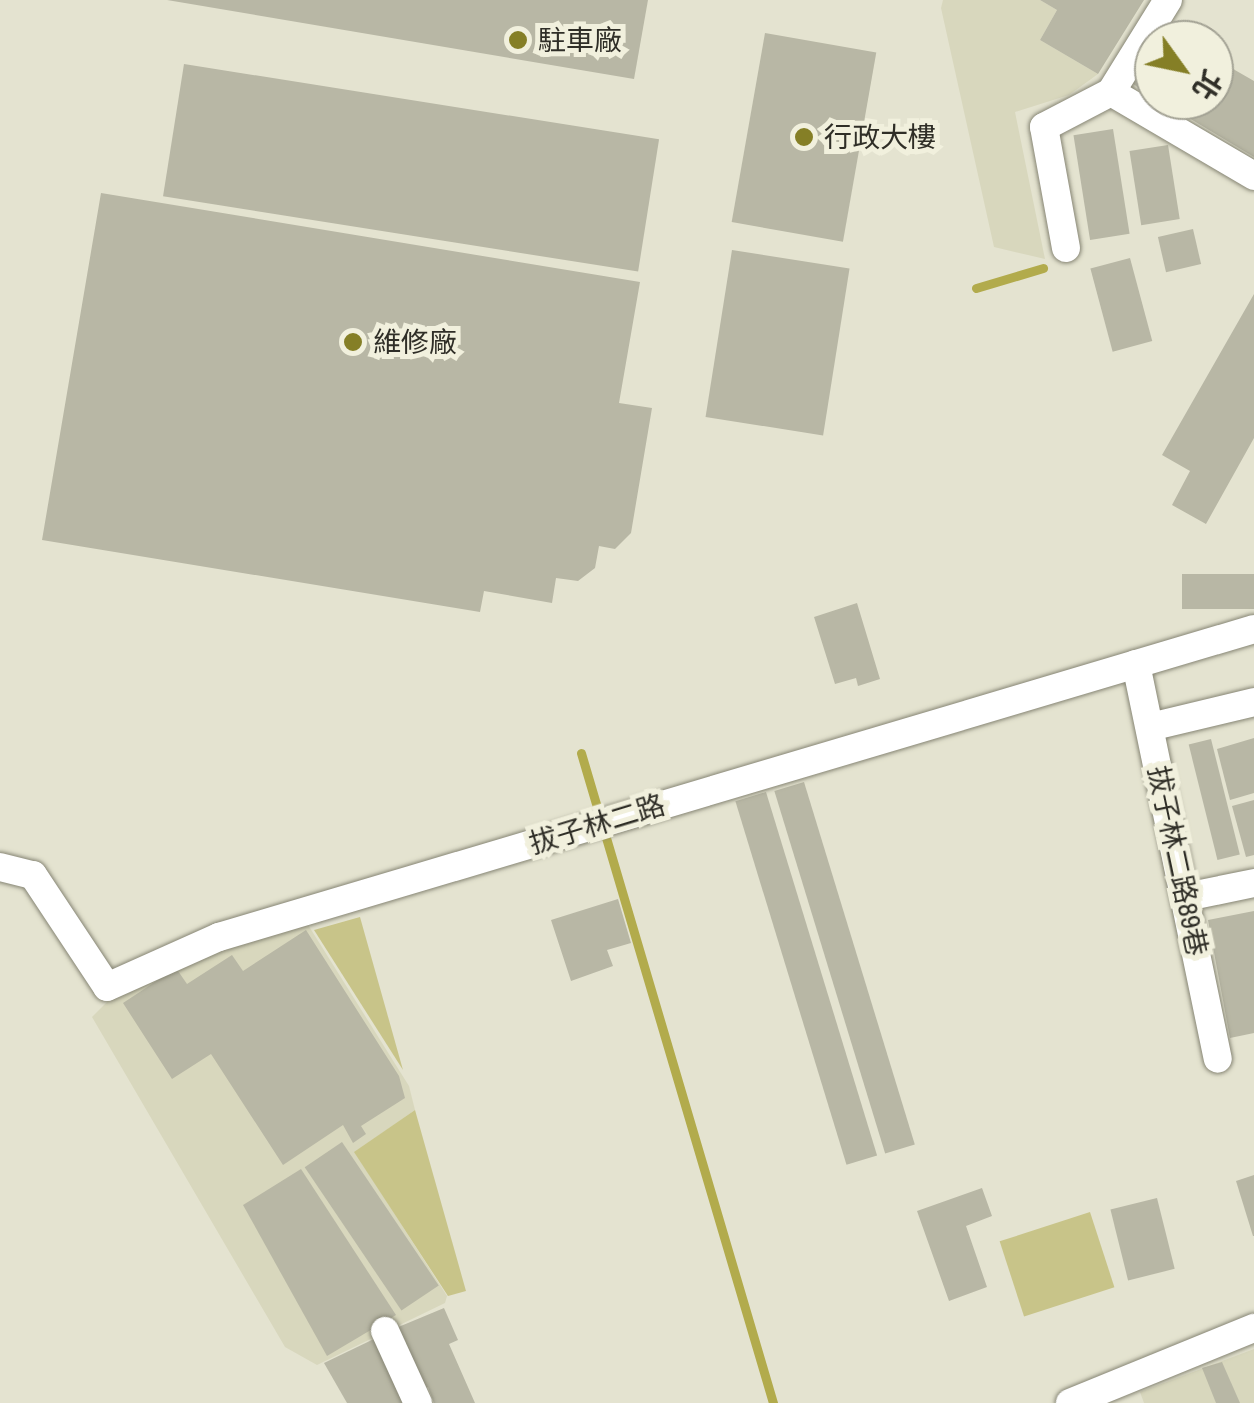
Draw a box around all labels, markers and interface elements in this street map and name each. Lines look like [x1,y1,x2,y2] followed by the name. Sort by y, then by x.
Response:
[1134,20,1234,120] north arrow
[538,23,622,57] place label: 駐車廠
[507,29,529,51] marker: 駐車廠
[1184,63,1231,107] text: 北
[824,120,936,154] place label: 行政大樓
[793,126,815,148] marker: 行政大樓
[373,325,457,359] place label: 維修廠
[342,331,364,353] marker: 維修廠
[1141,763,1215,959] street label: 拔子林二路89巷
[525,787,669,861] street label: 拔子林二路

